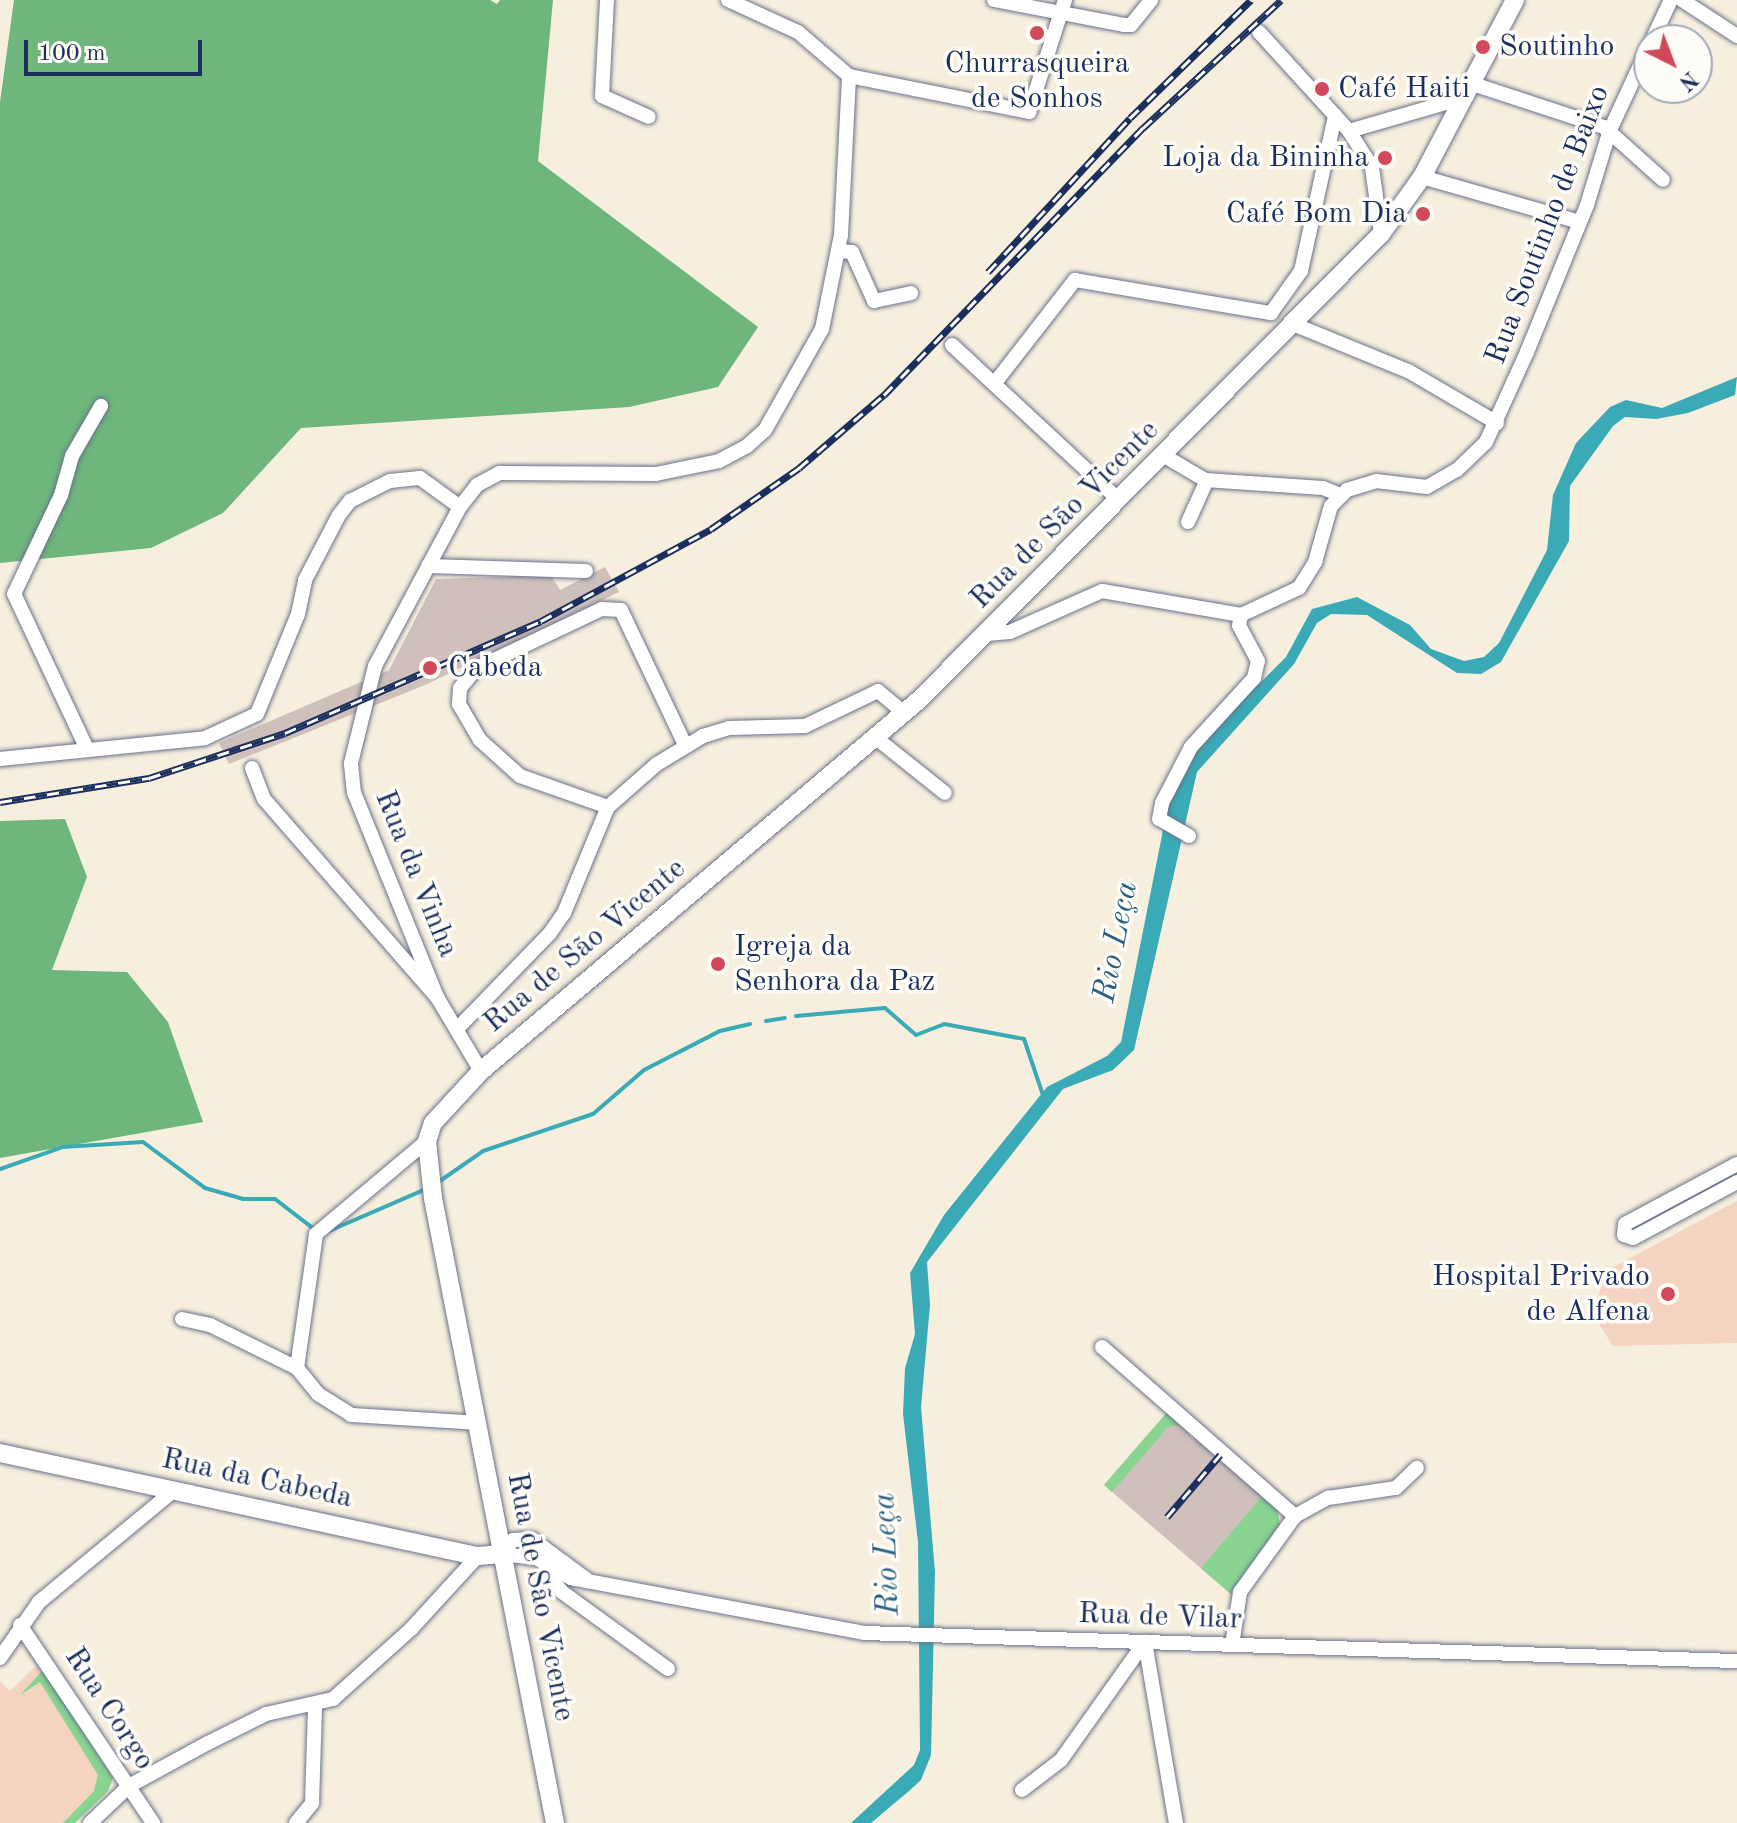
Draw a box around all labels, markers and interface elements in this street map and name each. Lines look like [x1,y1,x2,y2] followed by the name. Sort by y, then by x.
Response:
[28,24,206,74] scale bar
[1028,24,1046,42] marker: Churrasqueira de Sonhos
[1633,24,1713,104] north arrow
[1499,29,1614,65] place label: Soutinho
[1474,38,1492,56] marker: Soutinho
[38,42,106,66] text: 100 m
[945,46,1129,116] place label: Churrasqueira de Sonhos
[1674,67,1701,94] text: N
[1338,71,1470,107] place label: Café Haiti
[1313,80,1331,98] marker: Café Haiti
[1478,80,1618,370] street label: Rua Soutinho de Baixo
[1162,140,1369,176] place label: Loja da Bininha
[1376,149,1394,167] marker: Loja da Bininha
[1226,196,1407,232] place label: Café Bom Dia
[1414,205,1432,223] marker: Café Bom Dia
[963,413,1167,617] street label: Rua de São Vicente
[448,650,543,686] place label: Cabeda
[419,657,441,679] marker: Cabeda
[366,785,466,963] street label: Rua da Vinha
[477,851,693,1041] street label: Rua de São Vicente
[1086,878,1148,1006] water label: Rio Leça
[734,929,935,1000] place label: Igreja da Senhora da Paz
[709,955,727,973] marker: Igreja da Senhora da Paz
[1432,1259,1650,1330] place label: Hospital Privado de Alfena
[1657,1283,1679,1305] marker: Hospital Privado de Alfena
[158,1441,356,1517] street label: Rua da Cabeda
[498,1470,582,1724] street label: Rua de São Vicente
[867,1492,909,1616] water label: Rio Leça
[1078,1596,1242,1638] street label: Rua de Vilar
[56,1641,162,1777] street label: Rua Corgo

